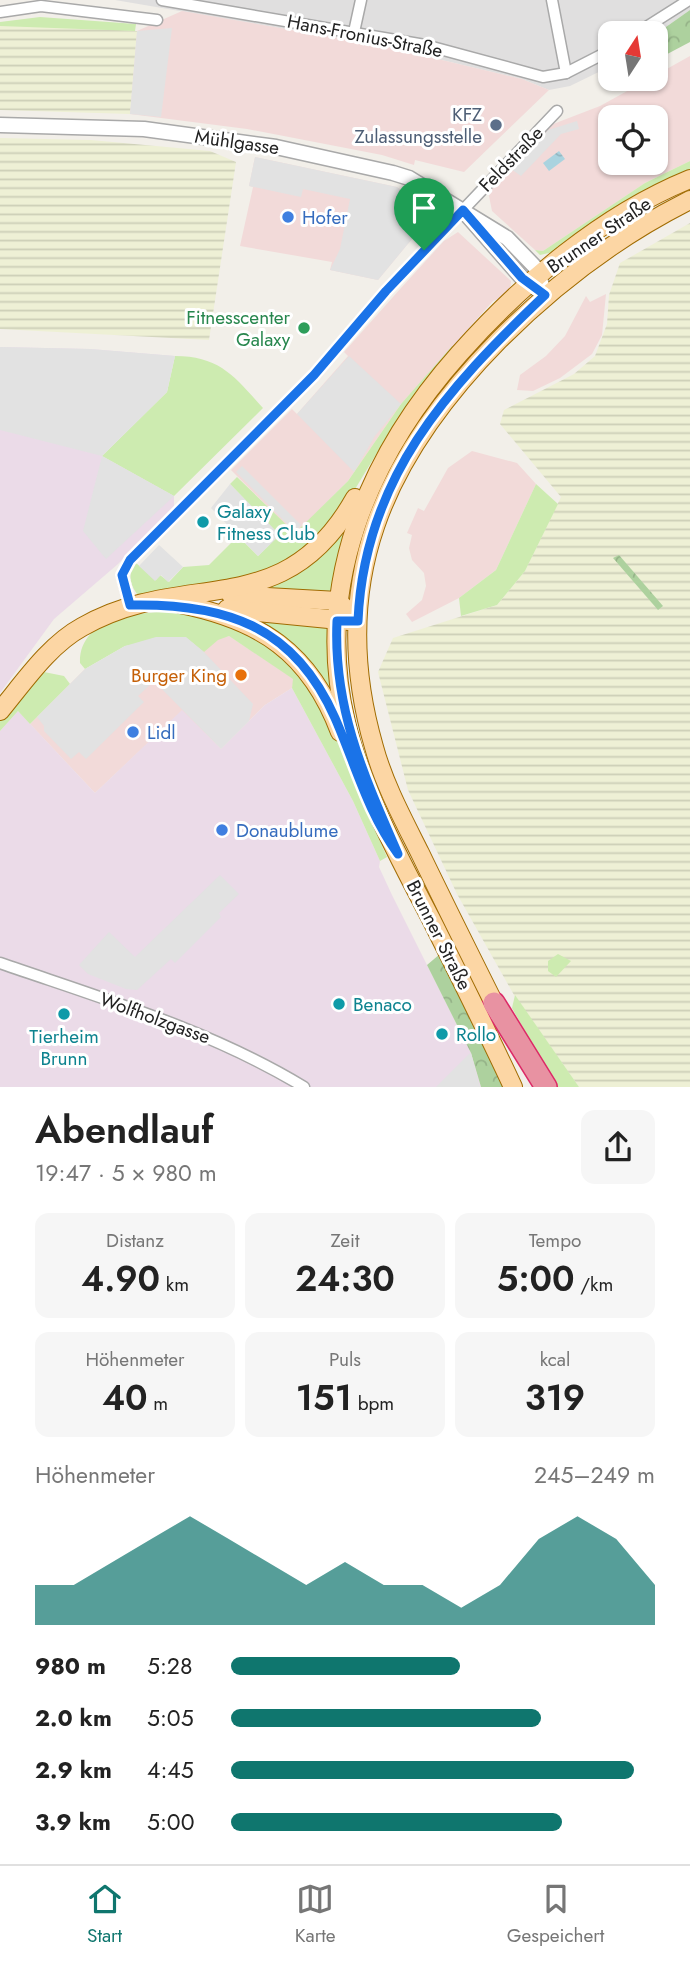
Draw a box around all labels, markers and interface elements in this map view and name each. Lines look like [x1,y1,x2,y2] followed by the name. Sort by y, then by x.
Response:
[285,8,445,64] street label: Hans-Fronius-Straße
[598,21,668,91] north arrow
[598,21,668,175] map controls
[354,101,482,150] place label: KFZ Zulassungsstelle
[598,105,668,175] button: locate
[488,117,504,133] marker: KFZ Zulassungsstelle
[473,120,549,198] street label: Feldstraße
[193,123,281,161] street label: Mühlgasse
[394,178,454,250] pin
[405,189,443,227] icon: arrive
[542,190,657,280] street label: Brunner Straße
[302,204,348,231] place label: Hofer
[280,209,296,225] marker: Hofer
[186,304,291,353] place label: Fitnesscenter Galaxy
[296,320,312,336] marker: Fitnesscenter Galaxy
[217,498,315,547] place label: Galaxy Fitness Club
[195,514,211,530] marker: Galaxy Fitness Club
[131,662,227,689] place label: Burger King
[233,667,249,683] marker: Burger King
[147,719,176,746] place label: Lidl
[125,724,141,740] marker: Lidl
[236,817,338,844] place label: Donaublume
[214,822,230,838] marker: Donaublume
[400,875,478,995] street label: Brunner Straße
[96,986,214,1051] street label: Wolfholzgasse
[353,991,412,1018] place label: Benaco
[331,996,347,1012] marker: Benaco
[56,1006,72,1022] marker: Tierheim Brunn
[456,1021,496,1048] place label: Rollo
[29,1023,99,1072] place label: Tierheim Brunn
[434,1026,450,1042] marker: Rollo
[35,1102,213,1157] text: Abendlauf
[581,1110,655,1184] button: share
[35,1156,217,1190] text: 19:47 · 5 × 980 m
[106,1227,164,1254] text: Distanz
[330,1227,360,1254] text: Zeit
[529,1227,581,1254] text: Tempo
[81,1254,160,1304] text: 4.90
[295,1254,395,1304] text: 24:30
[497,1254,575,1304] text: 5:00
[160,1271,189,1298] text: km
[575,1271,613,1298] text: /km
[85,1346,185,1373] text: Höhenmeter
[329,1346,361,1373] text: Puls
[540,1346,570,1373] text: kcal
[102,1373,148,1423] text: 40
[296,1373,352,1423] text: 151
[525,1373,585,1423] text: 319
[148,1390,168,1417] text: m
[352,1390,394,1417] text: bpm
[35,1458,155,1492] text: Höhenmeter
[534,1458,655,1492] text: 245–249 m
[35,1649,106,1683] text: 980 m
[147,1649,193,1683] text: 5:28
[35,1701,112,1735] text: 2.0 km
[147,1701,194,1735] text: 5:05
[35,1753,112,1787] text: 2.9 km
[147,1753,194,1787] text: 4:45
[35,1805,111,1839] text: 3.9 km
[147,1805,194,1839] text: 5:00
[86,1880,124,1949] tab: Start
[295,1880,336,1949] tab: Karte
[507,1880,604,1949] tab: Gespeichert

